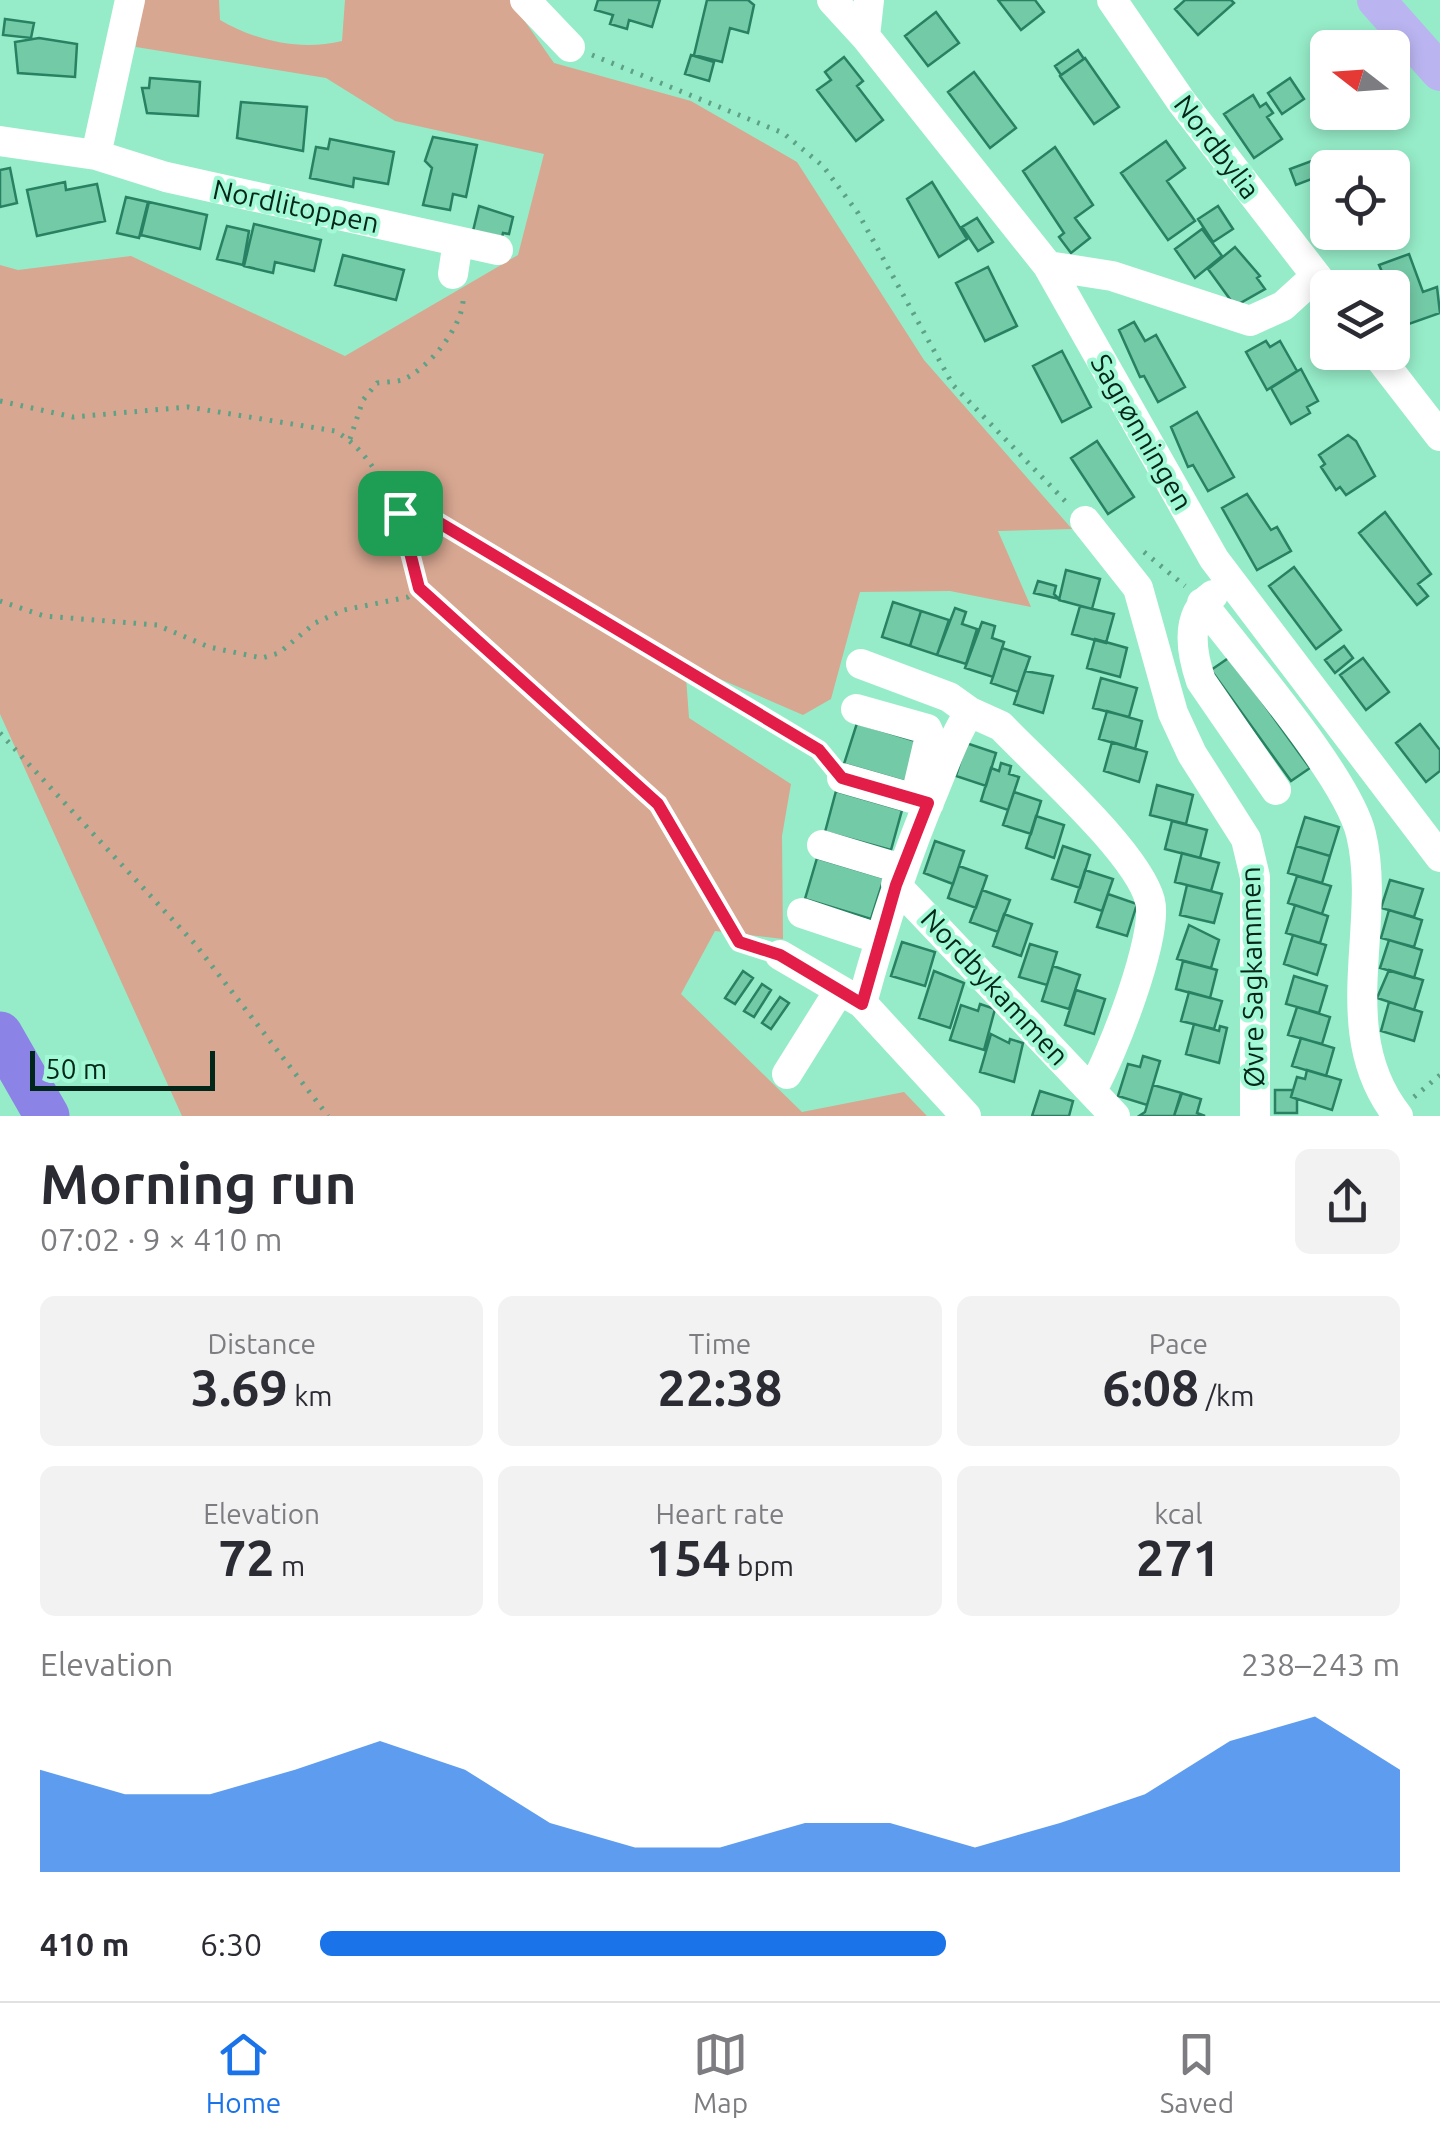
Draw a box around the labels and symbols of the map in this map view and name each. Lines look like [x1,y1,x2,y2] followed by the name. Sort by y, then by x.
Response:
[1310,30,1410,130] north arrow
[1168,89,1266,205] street label: Nordbylia
[210,173,382,238] street label: Nordlitoppen
[1085,348,1199,515] street label: Sagrønningen
[358,471,443,556] pin
[1234,866,1269,1088] street label: Øvre Sagkammen
[915,902,1075,1071] street label: Nordbykammen
[30,1046,215,1090] scale bar

